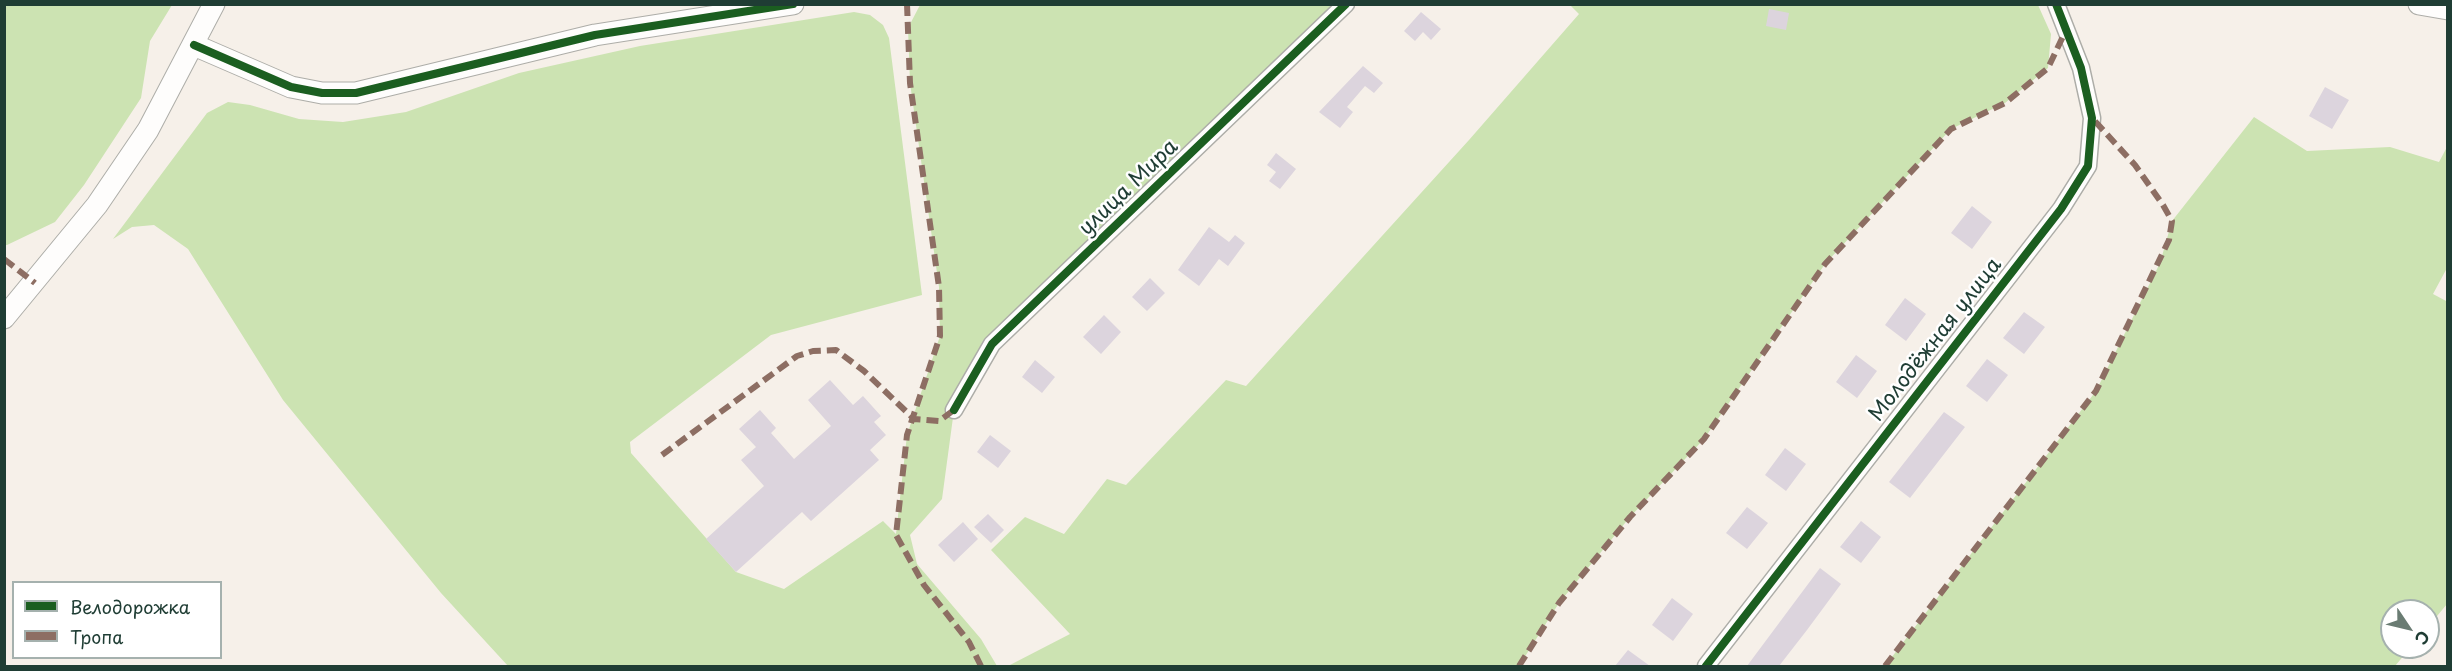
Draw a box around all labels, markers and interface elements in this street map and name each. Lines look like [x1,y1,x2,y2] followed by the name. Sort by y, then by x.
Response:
[1074,135,1184,241] street label: улица Мира
[1864,253,2008,427] street label: Молодёжная улица
[12,581,222,659] legend
[70,593,190,620] text: Велодорожка
[2380,599,2440,659] north arrow
[70,623,123,650] text: Тропа
[2410,626,2436,650] text: С

